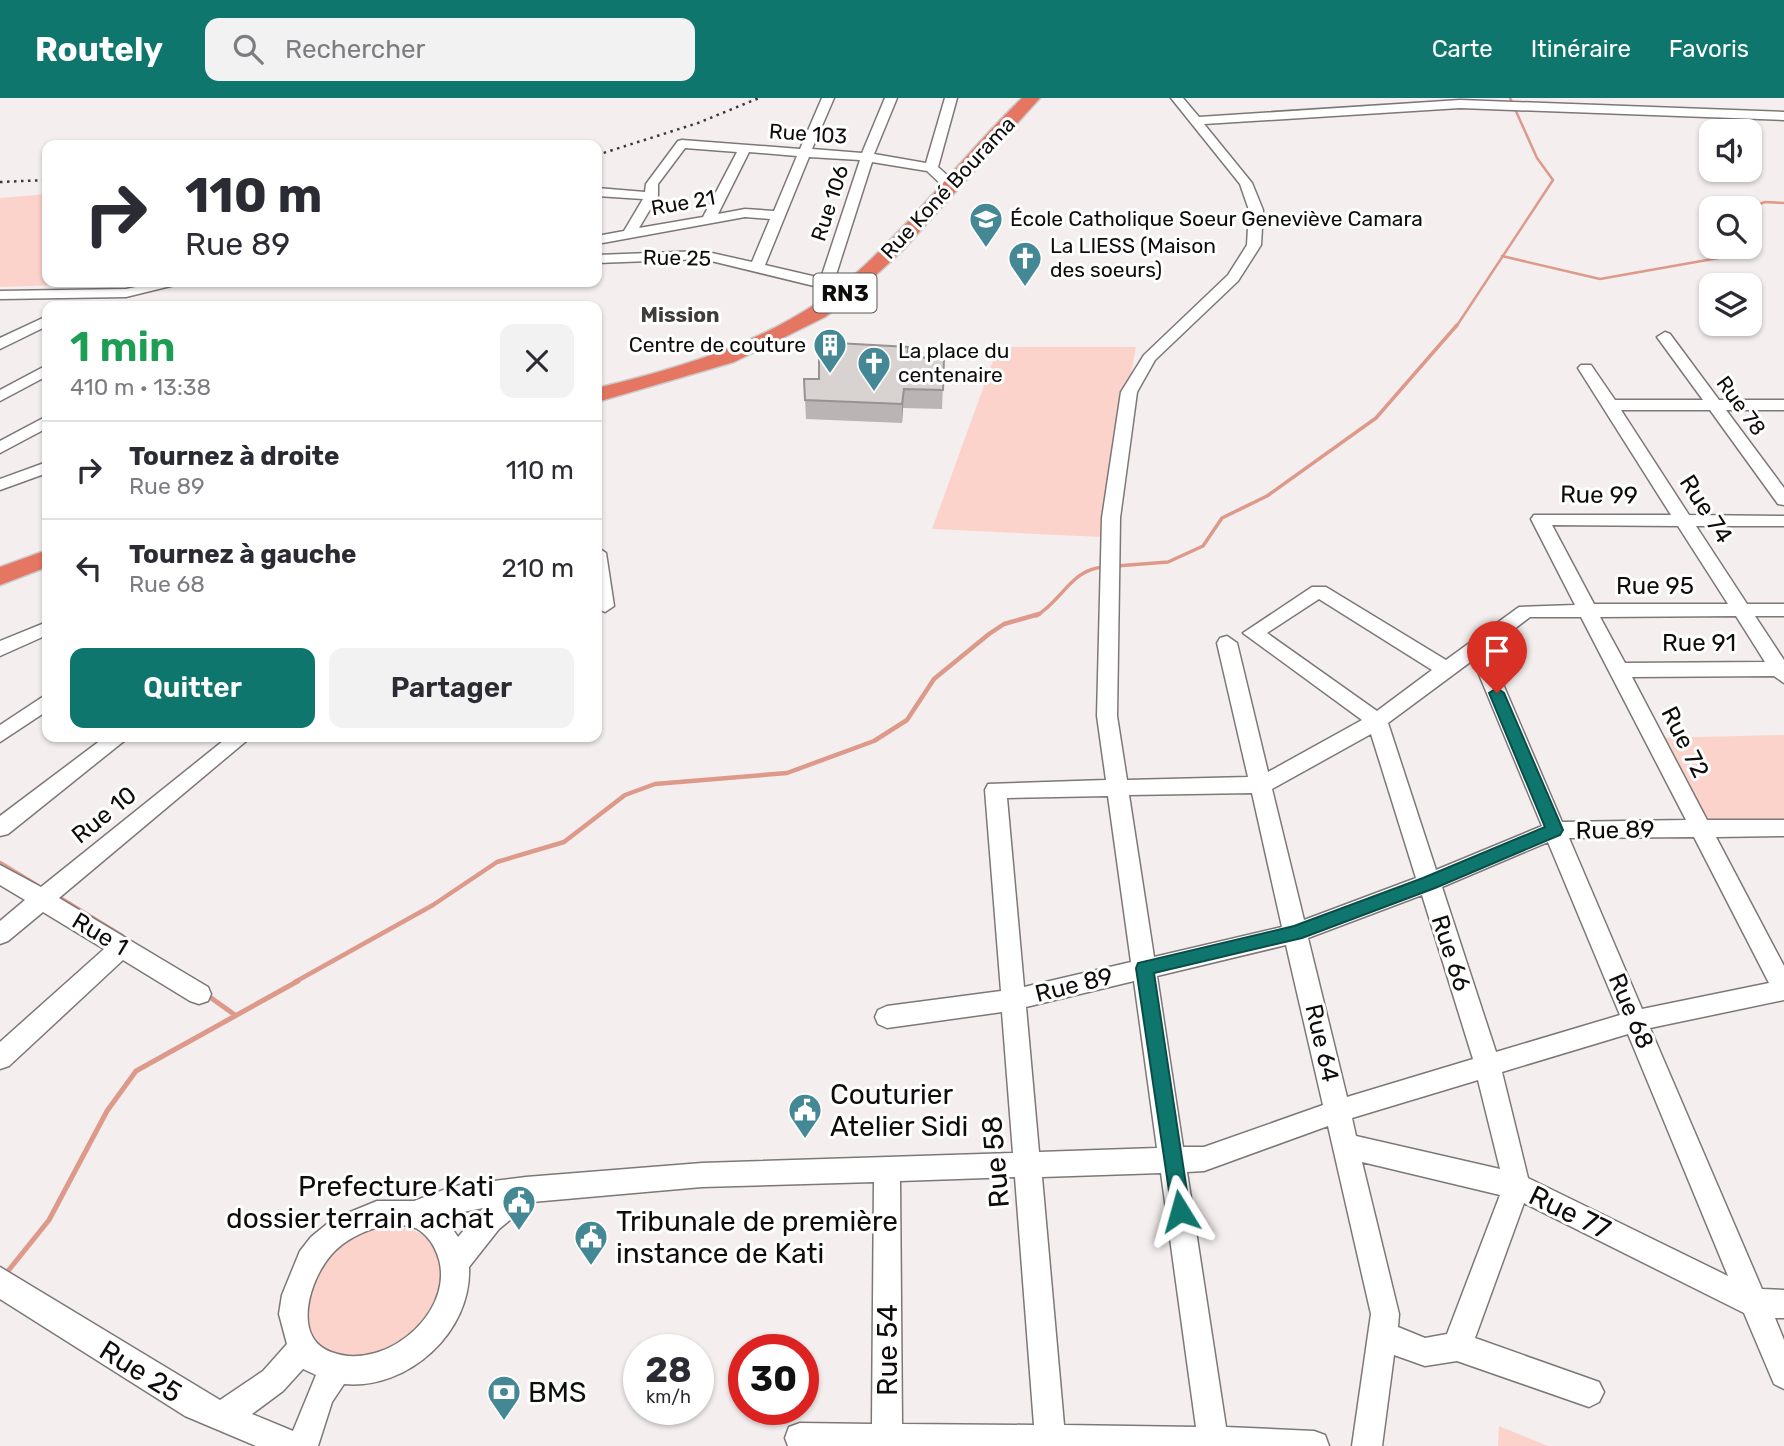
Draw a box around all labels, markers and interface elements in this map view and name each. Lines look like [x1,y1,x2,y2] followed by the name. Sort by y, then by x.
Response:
[205,18,695,81] search box
[35,30,163,69] text: Routely
[229,30,267,68] icon: search
[285,34,426,65] text: Rechercher
[1432,35,1493,63] text: Carte
[1531,35,1631,63] text: Itinéraire
[1669,35,1749,63] text: Favoris
[875,111,1020,264] street label: Rue Koné Bourama
[768,118,848,149] street label: Rue 103
[1699,119,1762,336] map controls
[1699,119,1762,182] button: sound
[806,162,854,244] street label: Rue 106
[185,166,322,224] text: 110 m
[70,168,161,259] icon: right
[649,185,717,220] street label: Rue 21
[1699,196,1762,259] button: search
[967,200,1005,249] school or university icon: École Catholique Soeur Geneviève Camara
[1010,206,1423,231] place label: École Catholique Soeur Geneviève Camara
[185,225,290,263] text: Rue 89
[1050,233,1216,282] place label: La LIESS (Maison des soeurs)
[1006,239,1044,288] church icon: La LIESS (Maison des soeurs)
[643,244,711,271] street label: Rue 25
[1699,273,1762,336] button: layers
[814,274,876,312] road number: RN3
[641,302,719,327] district label: Mission
[70,322,176,372] text: 1 min
[500,324,574,398] button: close
[811,326,849,375] building icon: Centre de couture
[629,332,806,357] place label: Centre de couture
[898,338,1009,387] place label: La place du centenaire
[855,344,893,393] church icon: La place du centenaire
[1711,371,1771,440] street label: Rue 78
[70,373,211,401] text: 410 m · 13:38
[129,441,339,472] text: Tournez à droite
[70,451,108,489] icon: right
[506,455,574,486] text: 110 m
[1674,470,1738,549] street label: Rue 74
[129,472,205,500] text: Rue 89
[1560,480,1638,510] street label: Rue 99
[129,539,357,570] text: Tournez à gauche
[70,549,108,587] icon: left
[502,553,574,584] text: 210 m
[129,570,205,598] text: Rue 68
[1616,572,1694,600] street label: Rue 95
[1467,621,1527,693] pin
[1662,629,1736,657] street label: Rue 91
[1478,632,1516,670] icon: arrive
[70,648,315,728] button: Quitter
[329,648,574,728] button: Partager
[1655,702,1715,782] street label: Rue 72
[66,781,142,849] street label: Rue 10
[1575,815,1655,845] street label: Rue 89
[67,907,133,961] street label: Rue 1
[1426,911,1476,995] street label: Rue 66
[1032,962,1116,1008] street label: Rue 89
[1603,969,1659,1053] street label: Rue 68
[1299,1001,1345,1085] street label: Rue 64
[830,1078,968,1143] place label: Couturier Atelier Sidi
[786,1091,824,1140] public building icon: Couturier Atelier Sidi
[975,1115,1016,1209] street label: Rue 58
[226,1170,494,1235] place label: Prefecture Kati dossier terrain achat
[1143,1174,1217,1248] position arrow
[1524,1179,1616,1246] street label: Rue 77
[500,1183,538,1232] public building icon: Prefecture Kati dossier terrain achat
[616,1205,898,1270] place label: Tribunale de première instance de Kati
[572,1218,610,1267] public building icon: Tribunale de première instance de Kati
[871,1304,904,1396] street label: Rue 54
[93,1333,188,1409] street label: Rue 25
[728,1334,819,1425] speed limit sign: 30
[645,1349,692,1391] text: 28
[485,1373,523,1422] bank icon: BMS
[528,1376,586,1409] place label: BMS
[646,1386,691,1408] text: km/h

